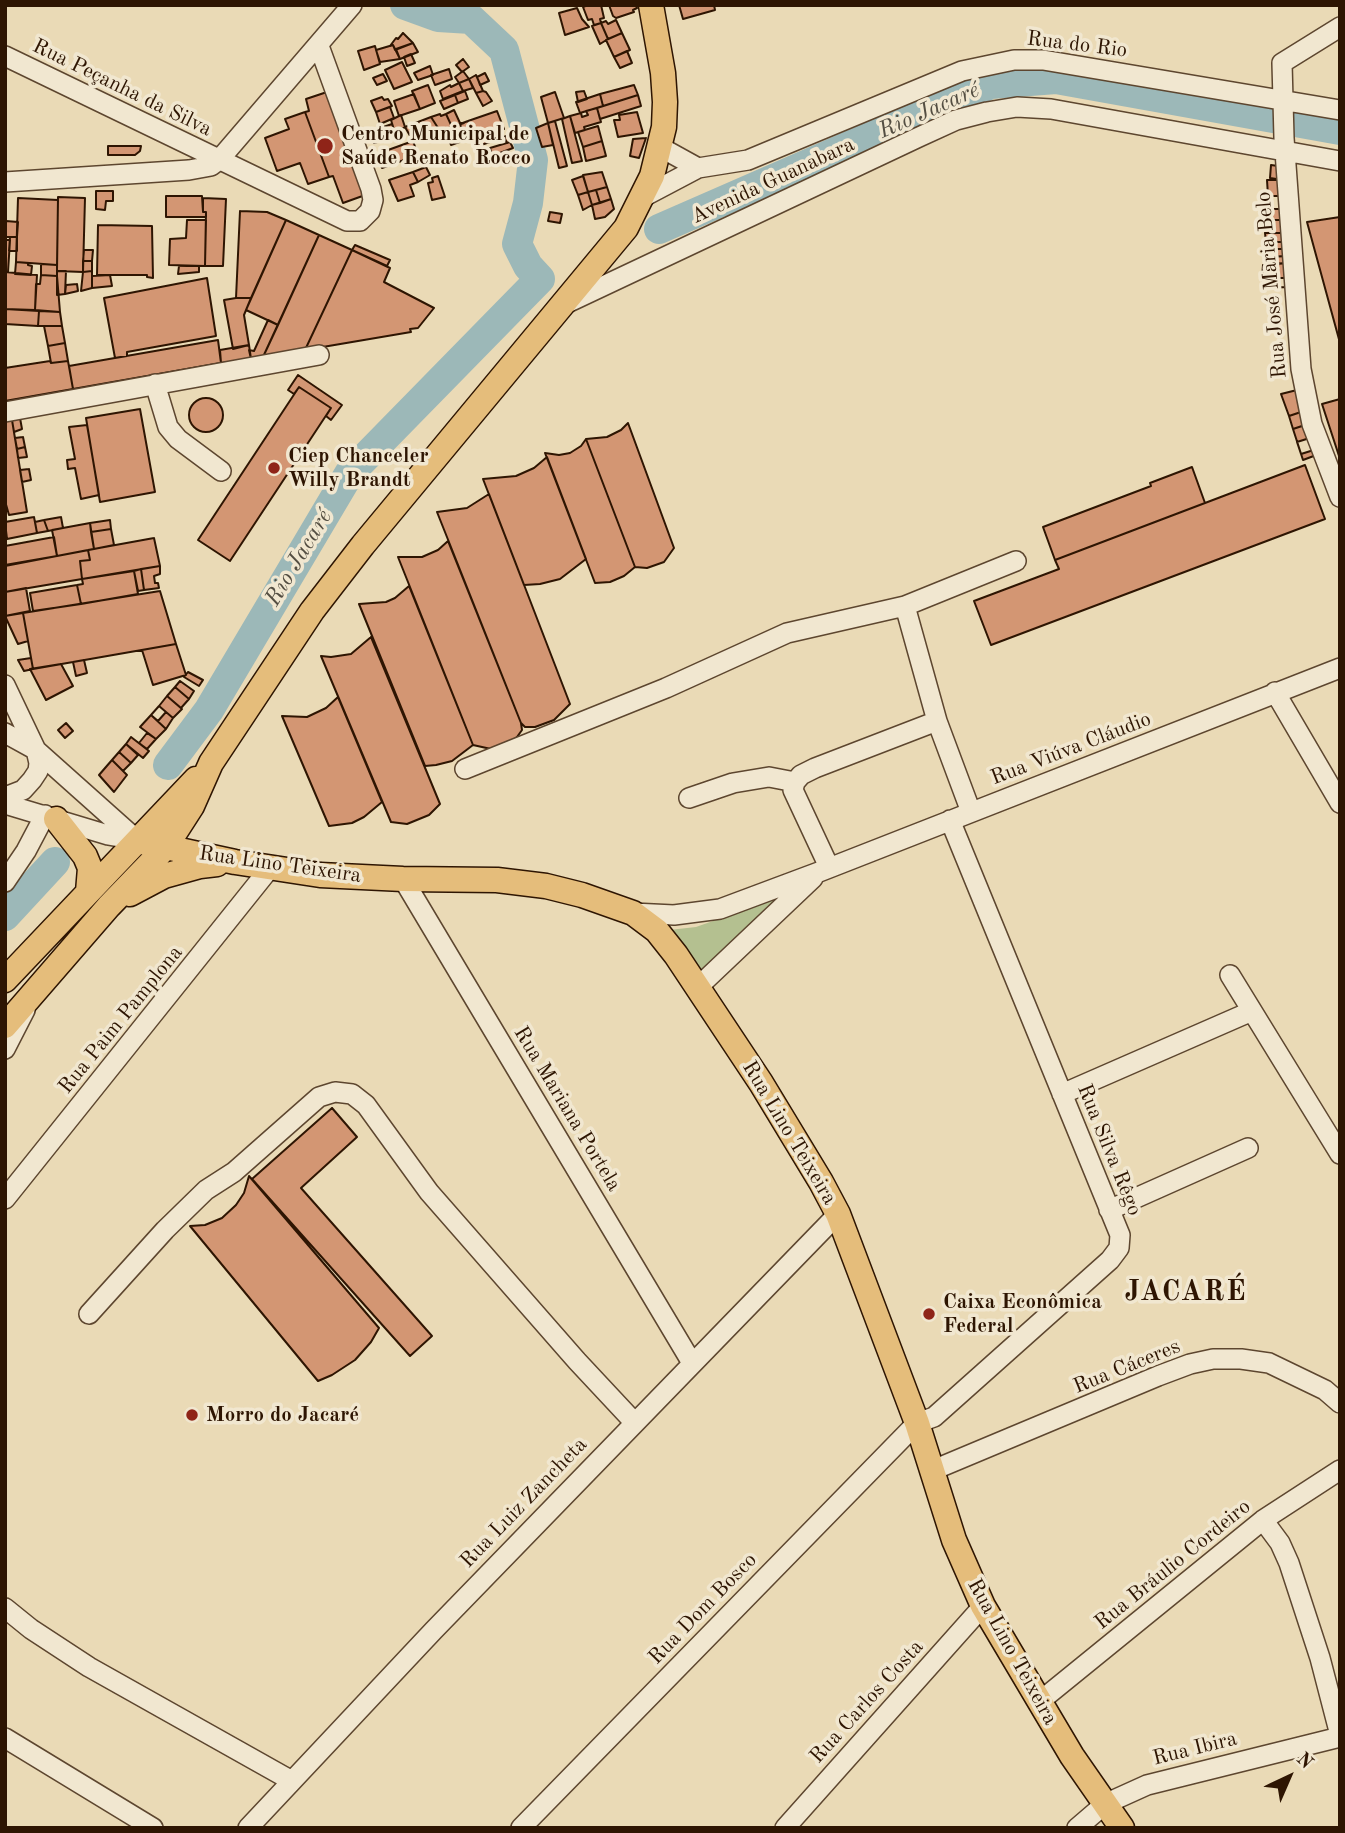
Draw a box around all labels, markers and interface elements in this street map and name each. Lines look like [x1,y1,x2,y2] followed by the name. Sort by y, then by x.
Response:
[1025,26,1129,64] street label: Rua do Rio
[28,34,216,142] street label: Rua Peçanha da Silva
[874,77,984,145] water label: Rio Jacaré
[341,121,531,171] place label: Centro Municipal de Saúde Renato Rocco
[687,132,859,230] street label: Avenida Guanabara
[315,136,335,156] marker: Centro Municipal de Saúde Renato Rocco
[1251,190,1293,380] street label: Rua José Maria Belo
[288,443,428,493] place label: Ciep Chanceler Willy Brandt
[266,460,282,476] marker: Ciep Chanceler Willy Brandt
[259,505,339,611] water label: Rio Jacaré
[987,707,1155,791] street label: Rua Viúva Cláudio
[197,841,363,889] street label: Rua Lino Teixeira
[53,941,189,1099] street label: Rua Paim Pamplona
[508,1022,626,1196] street label: Rua Mariana Portela
[736,1056,842,1210] street label: Rua Lino Teixeira
[1071,1080,1147,1220] street label: Rua Silva Rêgo
[1125,1276,1247,1310] district label: JACARÉ
[943,1289,1102,1339] place label: Caixa Econômica Federal
[921,1306,937,1322] marker: Caixa Econômica Federal
[1070,1334,1184,1400] street label: Rua Cáceres
[206,1402,359,1428] place label: Morro do Jacaré
[184,1407,200,1423] marker: Morro do Jacaré
[455,1432,593,1574] street label: Rua Luiz Zancheta
[1090,1494,1256,1636] street label: Rua Bráulio Cordeiro
[643,1548,763,1670] street label: Rua Dom Bosco
[961,1574,1063,1730] street label: Rua Lino Teixeira
[805,1635,929,1769] street label: Rua Carlos Costa
[1150,1726,1240,1772] street label: Rua Ibira
[1254,1742,1324,1812] north arrow
[1292,1750,1316,1773] text: N

